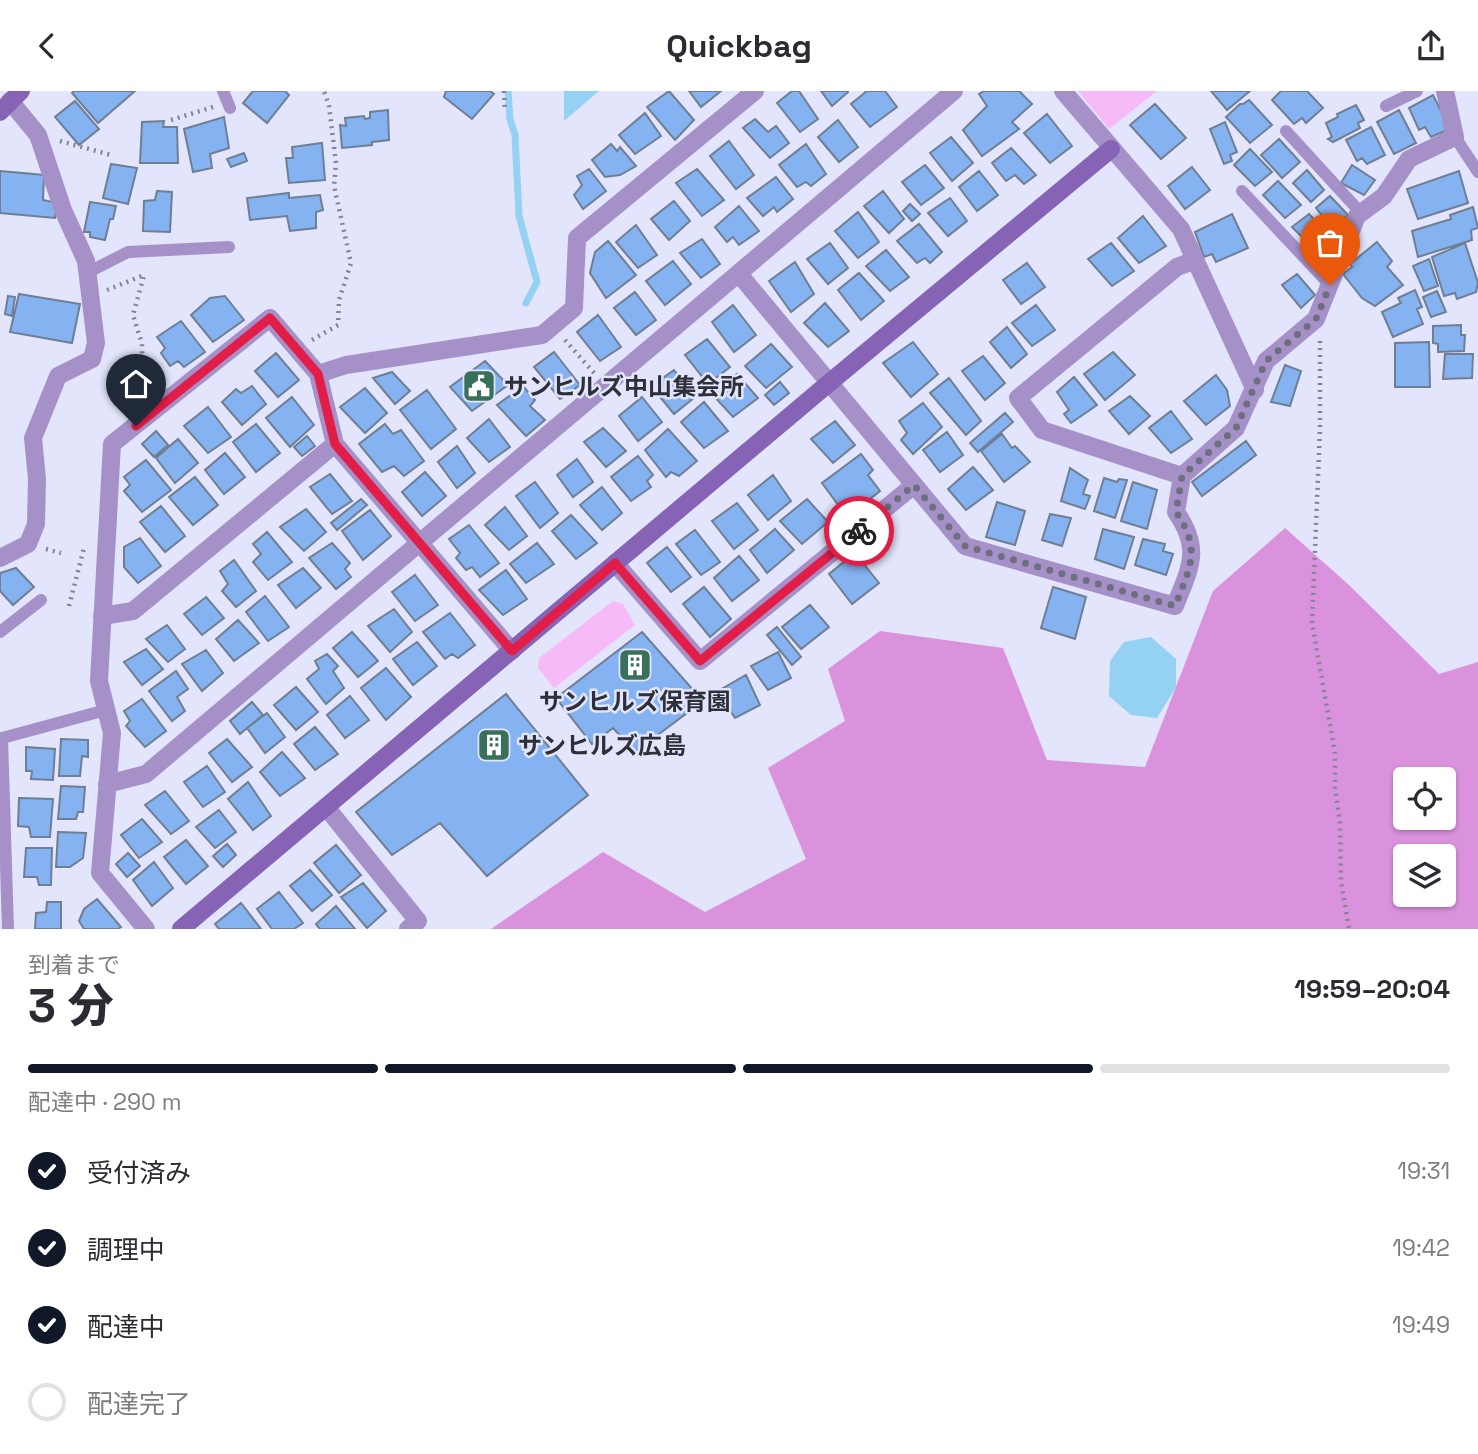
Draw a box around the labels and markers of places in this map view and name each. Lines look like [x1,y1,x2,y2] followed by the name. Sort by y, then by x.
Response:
[1300,213,1360,285] pin
[106,354,166,426] pin
[460,367,498,405] public building icon: サンヒルズ中山集会所
[504,371,744,402] place label: サンヒルズ中山集会所
[616,646,654,684] building icon: サンヒルズ保育園
[539,686,731,717] place label: サンヒルズ保育園
[475,726,513,764] building icon: サンヒルズ広島
[518,730,686,761] place label: サンヒルズ広島

